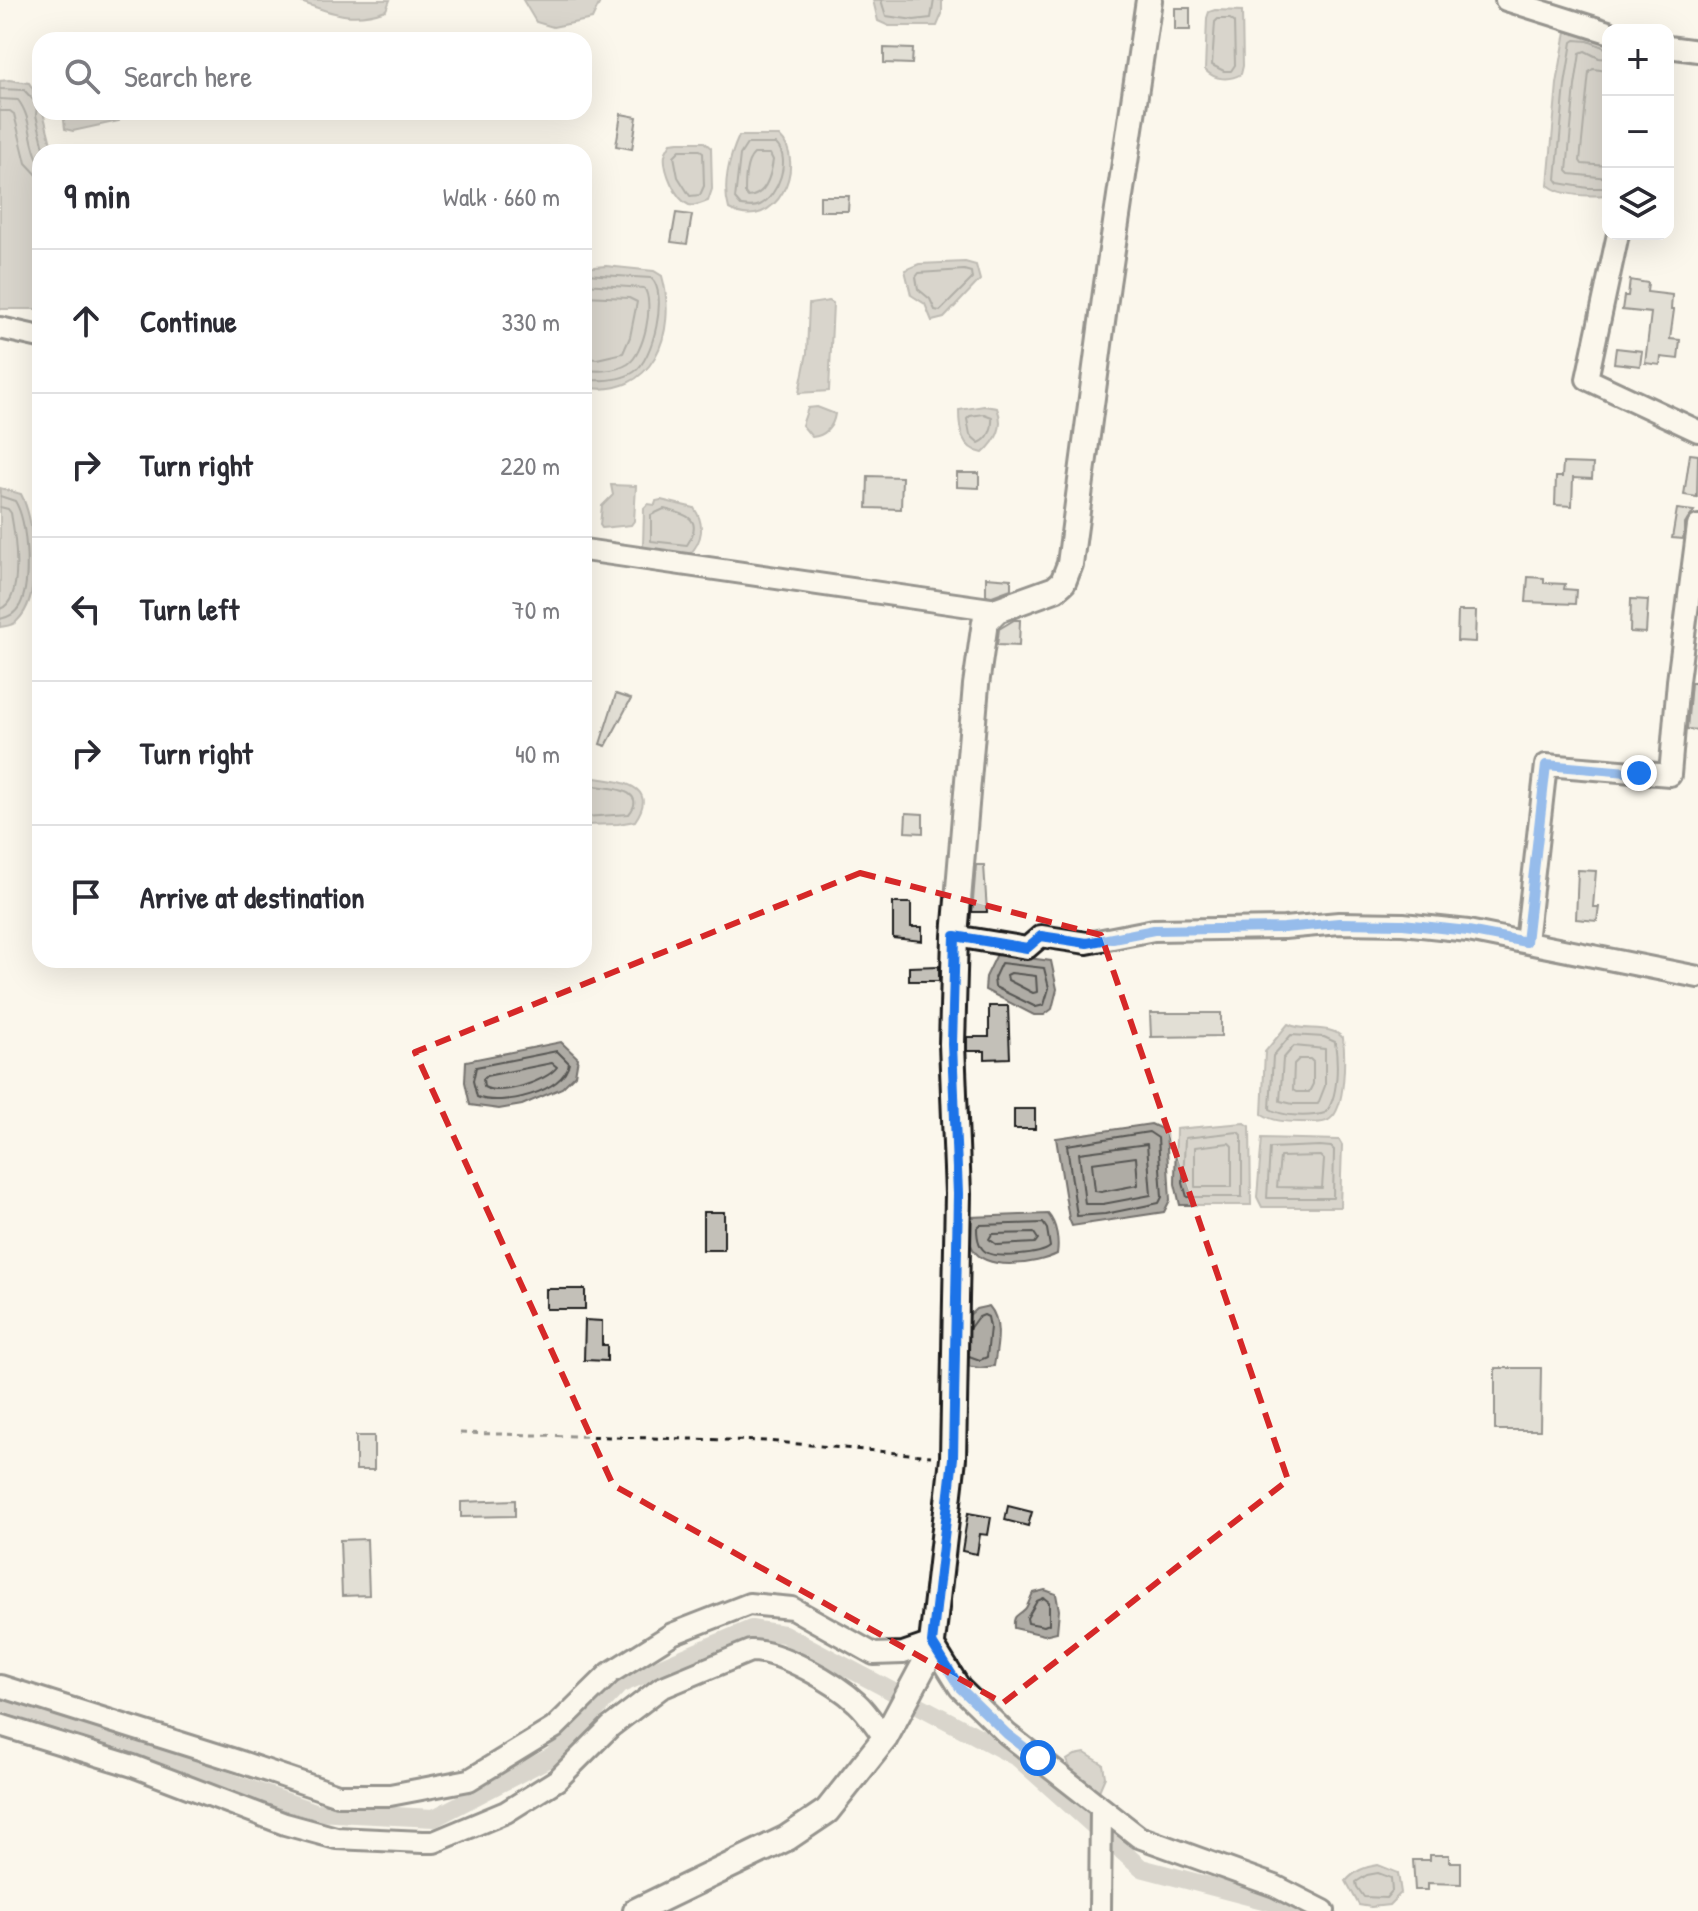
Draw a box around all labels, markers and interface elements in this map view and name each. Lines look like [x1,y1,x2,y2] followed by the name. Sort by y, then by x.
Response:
[1602,24,1674,240] map controls
[1602,24,1674,96] button: +
[32,32,592,120] search box
[60,54,104,98] icon: search
[124,56,252,96] text: Search here
[1602,96,1674,168] button: −
[1602,168,1674,240] button: layers
[64,173,130,219] text: 9 min
[443,179,560,214] text: Walk · 660 m
[64,299,108,343] icon: ahead
[140,301,237,341] text: Continue
[501,304,560,339] text: 330 m
[64,443,108,487] icon: right
[140,445,253,485] text: Turn right
[500,448,560,483] text: 220 m
[64,587,108,631] icon: left
[140,589,239,629] text: Turn left
[512,592,560,627] text: 70 m
[64,731,108,775] icon: right
[140,733,253,773] text: Turn right
[515,736,560,771] text: 40 m
[1621,755,1657,791] route end
[64,875,108,919] icon: arrive
[140,877,365,917] text: Arrive at destination
[1020,1740,1056,1776] route start

